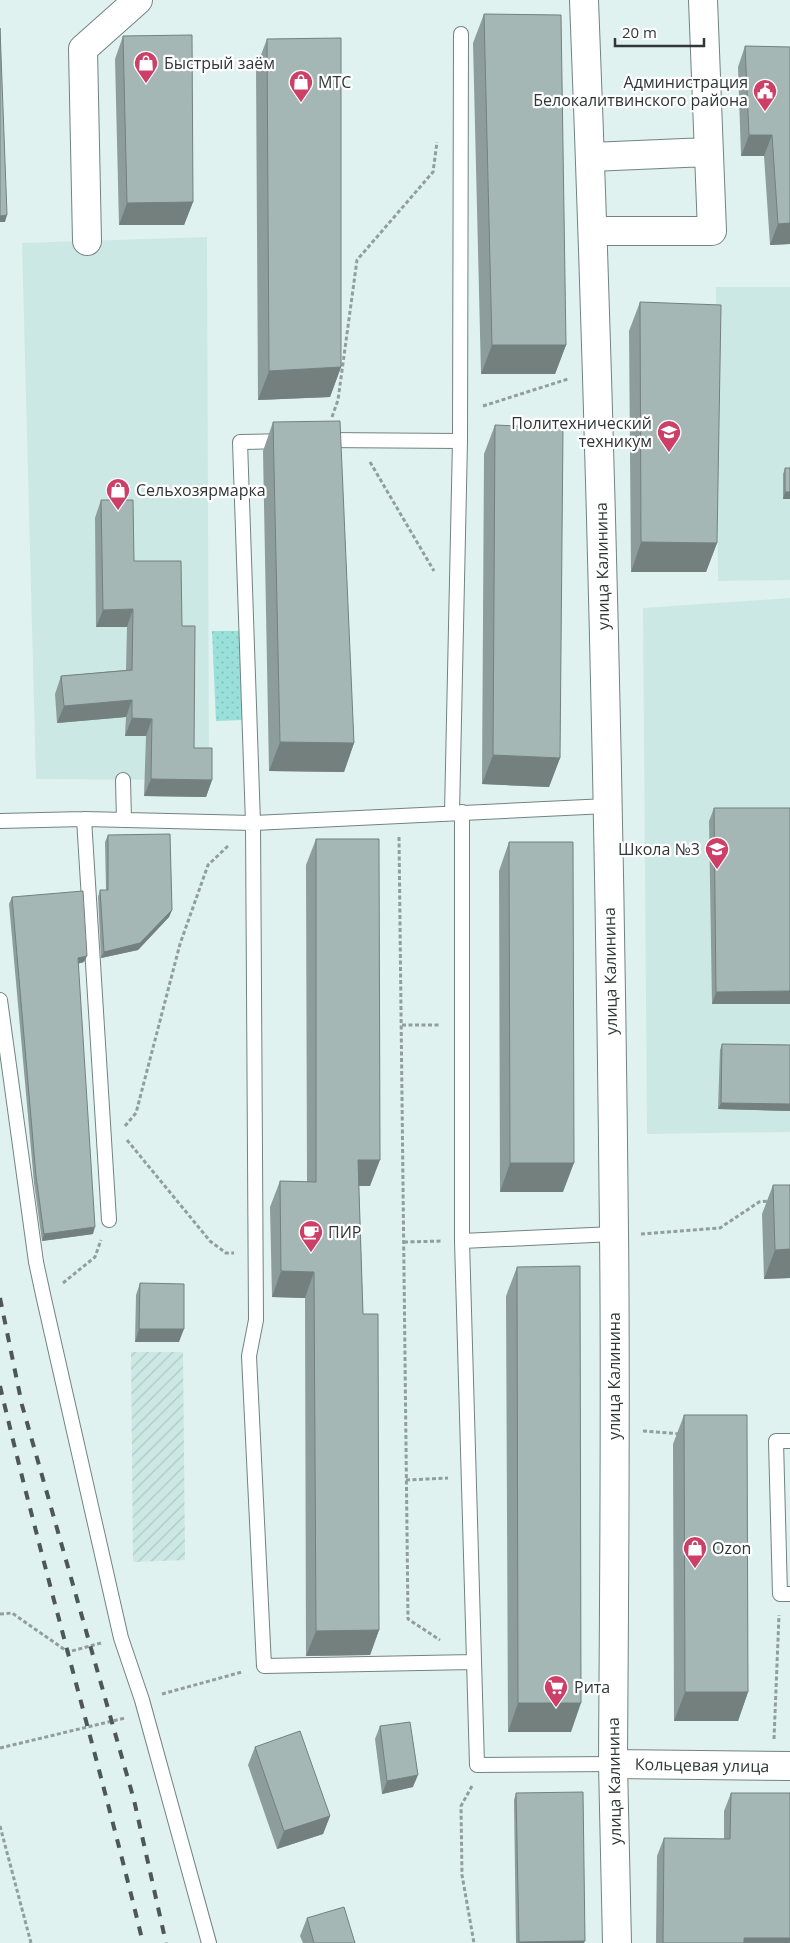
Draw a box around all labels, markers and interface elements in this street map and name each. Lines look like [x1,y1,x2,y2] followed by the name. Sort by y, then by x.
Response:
[615,15,704,47] scale bar
[622,22,657,42] text: 20 m
[133,50,159,84] shop icon: Быстрый заём
[164,52,275,74] place label: Быстрый заём
[288,69,314,103] shop icon: МТС
[318,71,351,93] place label: МТС
[533,71,748,111] place label: Администрация Белокалитвинского района
[752,78,778,112] public building icon: Администрация Белокалитвинского района
[511,412,652,452] place label: Политехнический техникум
[656,419,682,453] school or university icon: Политехнический техникум
[105,477,131,511] shop icon: Сельхозярмарка
[136,479,266,501] place label: Сельхозярмарка
[590,502,614,630] street label: улица Калинина
[704,836,730,870] school or university icon: Школа №3
[618,838,700,860] place label: Школа №3
[598,907,622,1035] street label: улица Калинина
[298,1219,324,1253] cafe icon: ПИР
[328,1221,361,1243] place label: ПИР
[603,1312,625,1440] street label: улица Калинина
[682,1535,708,1569] shop icon: Ozon
[712,1537,751,1559] place label: Ozon
[543,1674,569,1708] supermarket icon: Рита
[574,1676,610,1698] place label: Рита
[602,1717,626,1845] street label: улица Калинина
[635,1753,769,1777] street label: Кольцевая улица

